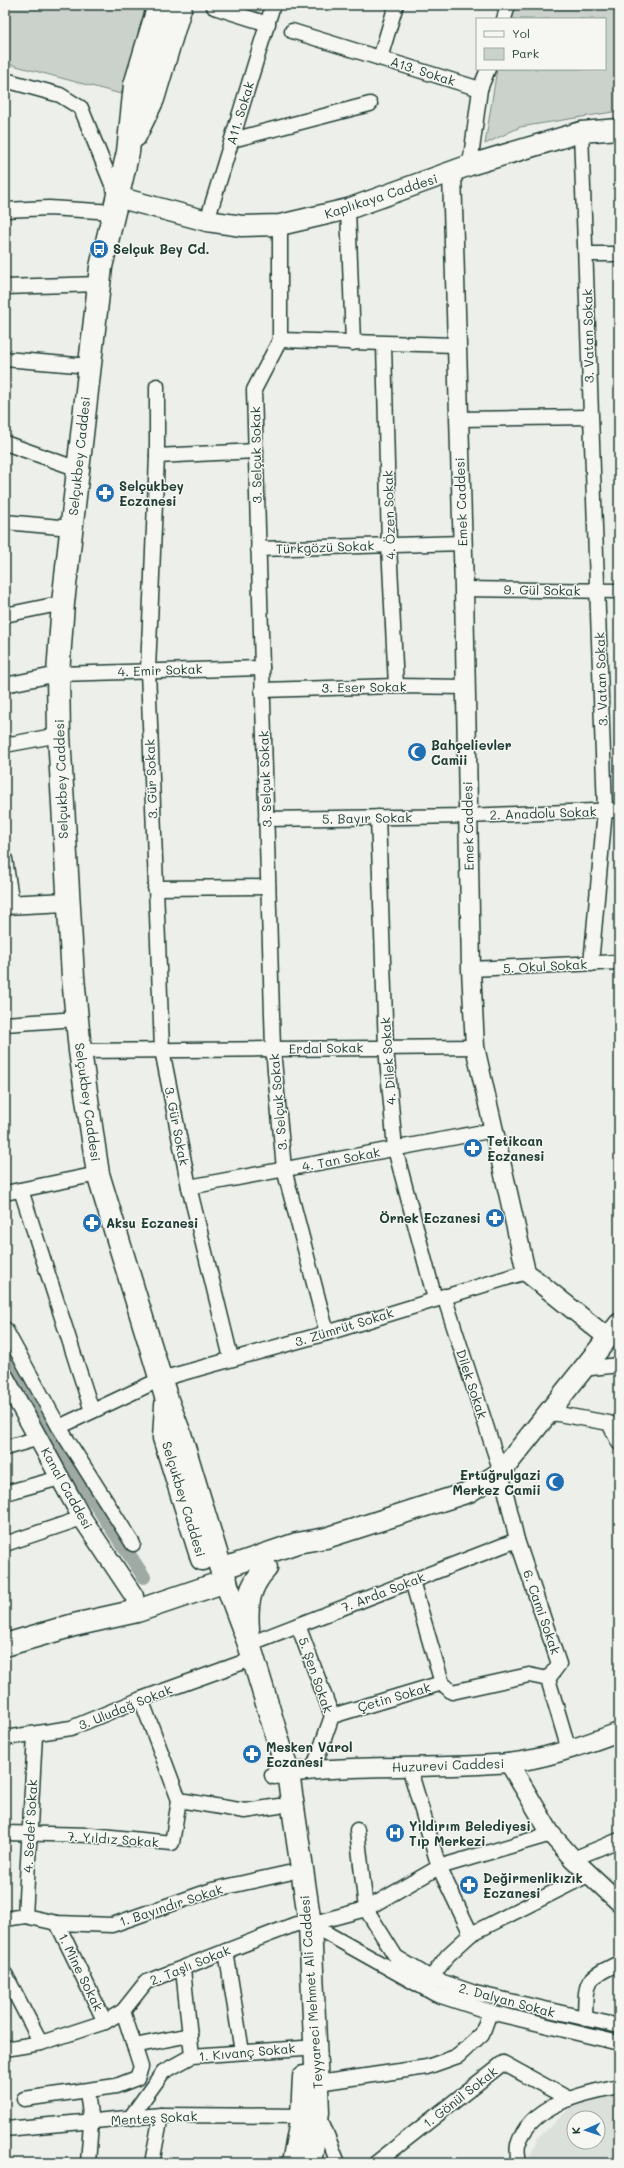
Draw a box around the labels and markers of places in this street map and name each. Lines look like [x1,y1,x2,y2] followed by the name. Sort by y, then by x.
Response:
[88,238,110,260] bus stop icon: Selçuk Bey Cd.
[113,240,209,258] place label: Selçuk Bey Cd.
[119,477,184,509] place label: Selçukbey Eczanesi
[94,482,116,504] pharmacy icon: Selçukbey Eczanesi
[431,736,512,768] place label: Bahçelievler Camii
[406,741,428,763] mosque icon: Bahçelievler Camii
[487,1132,545,1164] place label: Tetikcan Eczanesi
[462,1137,484,1159] pharmacy icon: Tetikcan Eczanesi
[484,1207,506,1229] pharmacy icon: Örnek Eczanesi
[379,1209,481,1226] place label: Örnek Eczanesi
[81,1212,103,1234] pharmacy icon: Aksu Eczanesi
[106,1214,198,1231] place label: Aksu Eczanesi
[452,1466,541,1498] place label: Ertuğrulgazi Merkez Camii
[544,1471,566,1493] mosque icon: Ertuğrulgazi Merkez Camii
[266,1738,352,1770] place label: Mesken Varol Eczanesi
[241,1743,263,1765] pharmacy icon: Mesken Varol Eczanesi
[409,1817,531,1849] place label: Yıldırım Belediyesi Tıp Merkezi
[384,1822,406,1844] hospital icon: Yıldırım Belediyesi Tıp Merkezi
[483,1869,583,1901] place label: Değirmenlikızık Eczanesi
[458,1874,480,1896] pharmacy icon: Değirmenlikızık Eczanesi

